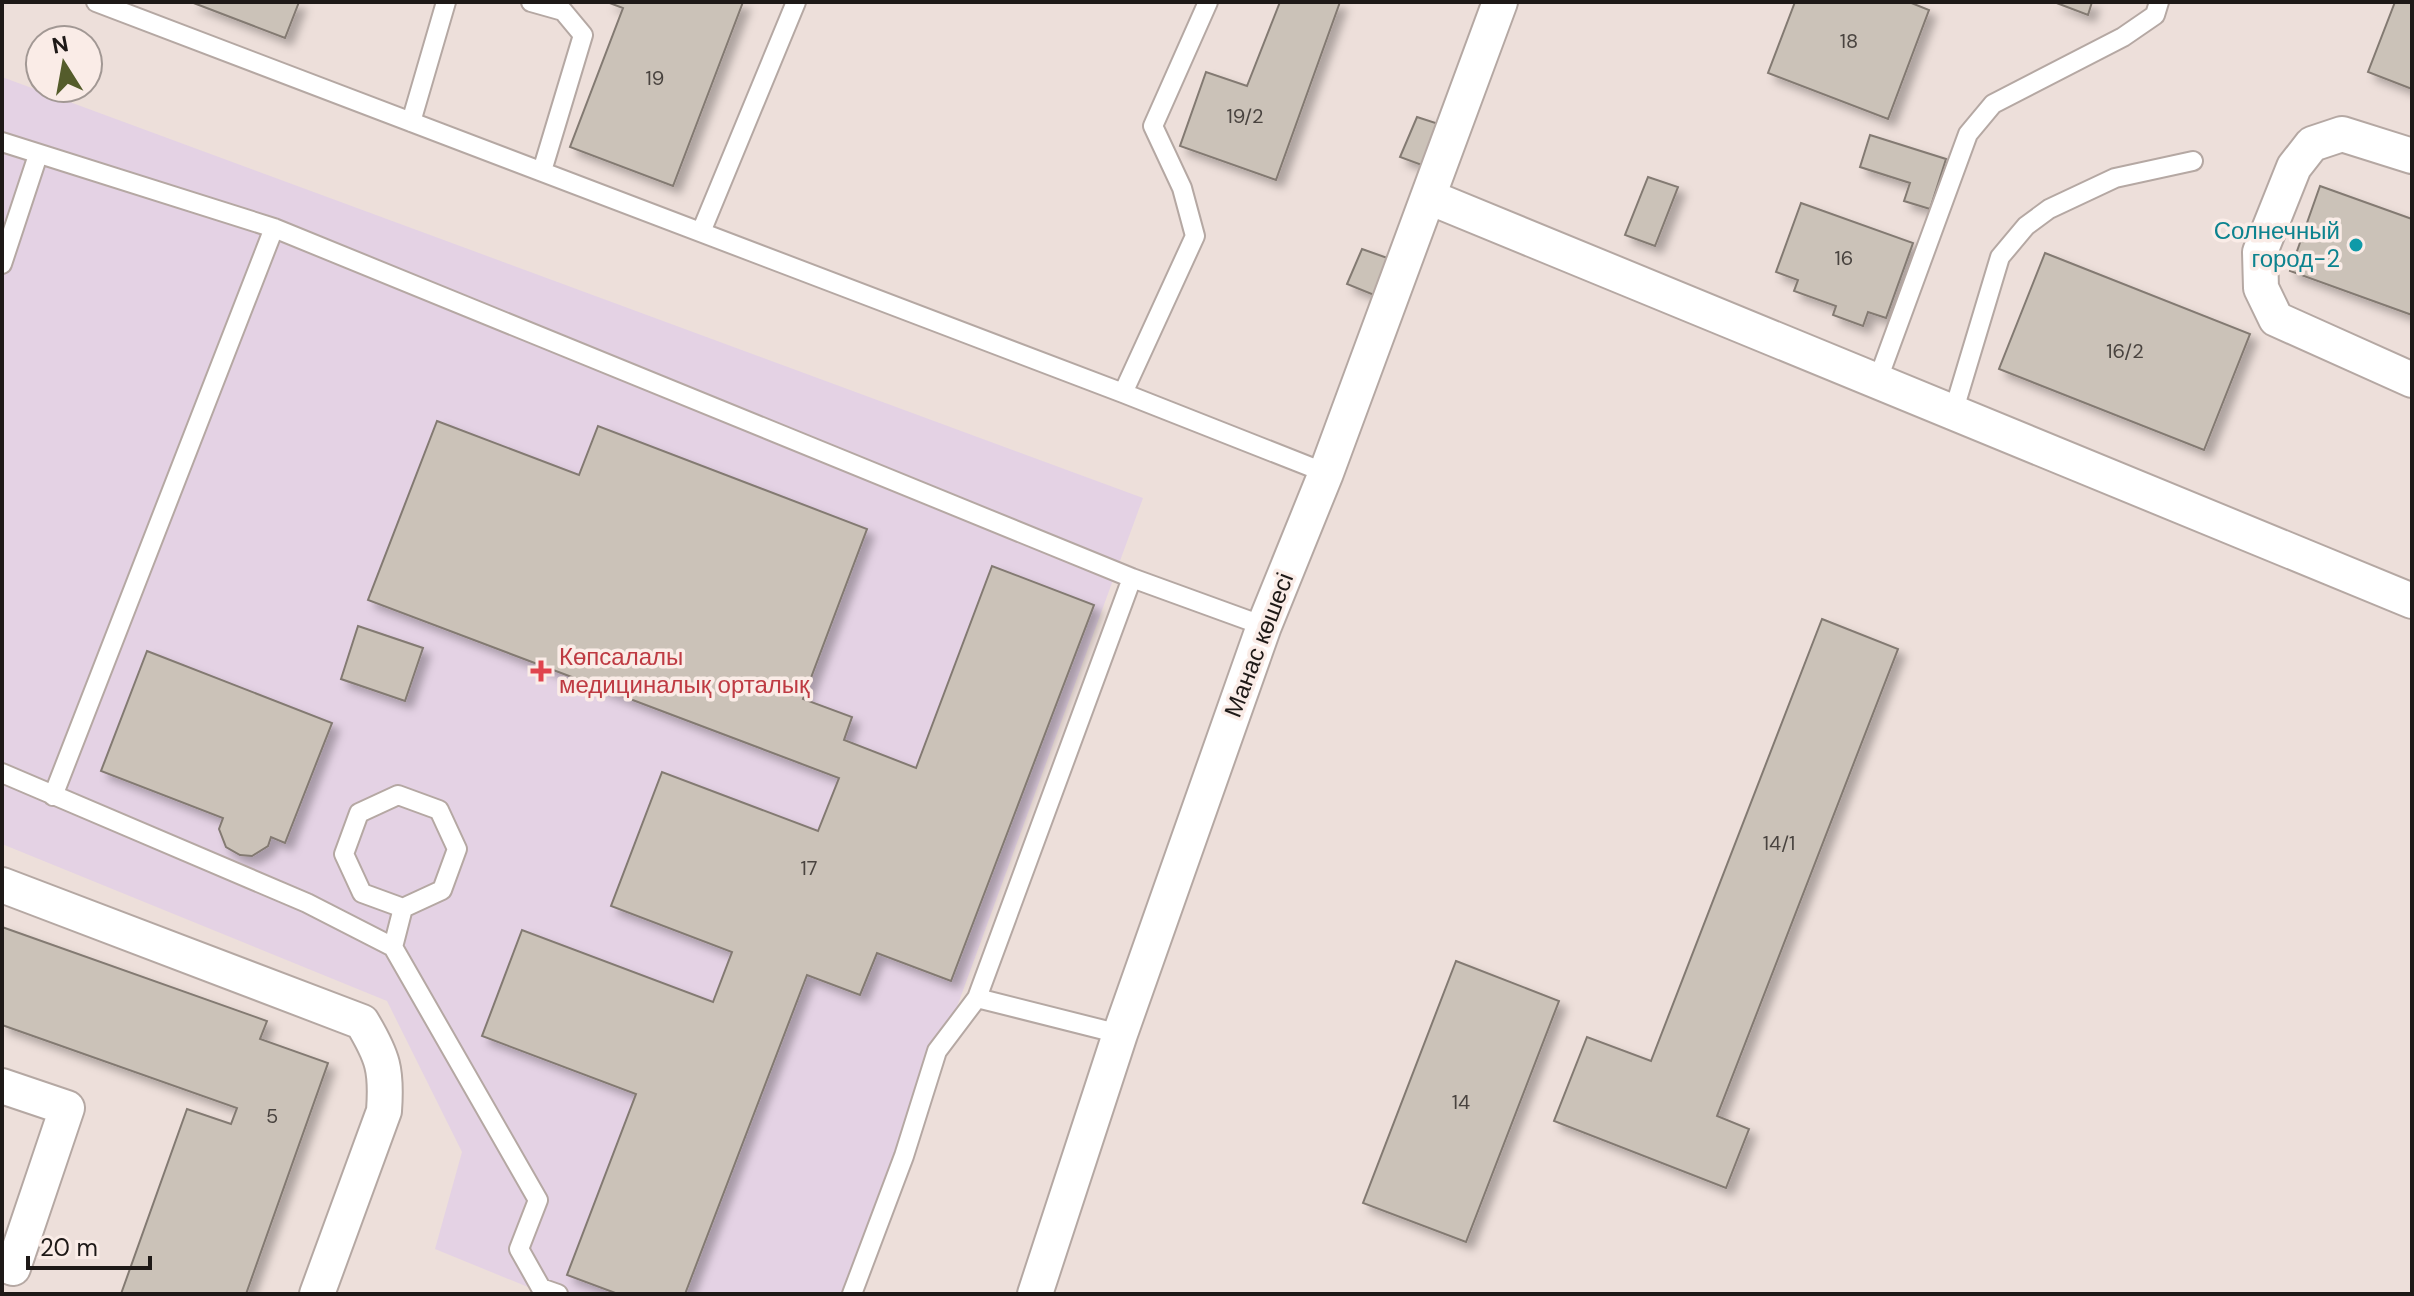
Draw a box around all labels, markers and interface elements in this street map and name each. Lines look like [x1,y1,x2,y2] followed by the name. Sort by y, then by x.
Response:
[24,24,104,104] north arrow
[1840,28,1858,54] house number: 18
[50,29,71,61] text: N
[646,65,664,91] house number: 19
[1226,103,1264,129] house number: 19/2
[2214,215,2340,274] place label: Солнечный город-2
[2347,236,2365,254] marker: Солнечный город-2
[1835,245,1853,271] house number: 16
[2106,338,2144,364] house number: 16/2
[1217,568,1300,722] street label: Манас көшесі
[559,641,810,700] place label: Көпсалалы медициналық орталық
[530,660,552,682] marker: Көпсалалы медициналық орталық
[1763,830,1795,856] house number: 14/1
[801,855,817,881] house number: 17
[1452,1089,1470,1115] house number: 14
[266,1103,278,1129] house number: 5
[28,1220,150,1270] scale bar
[40,1232,98,1263] text: 20 m

